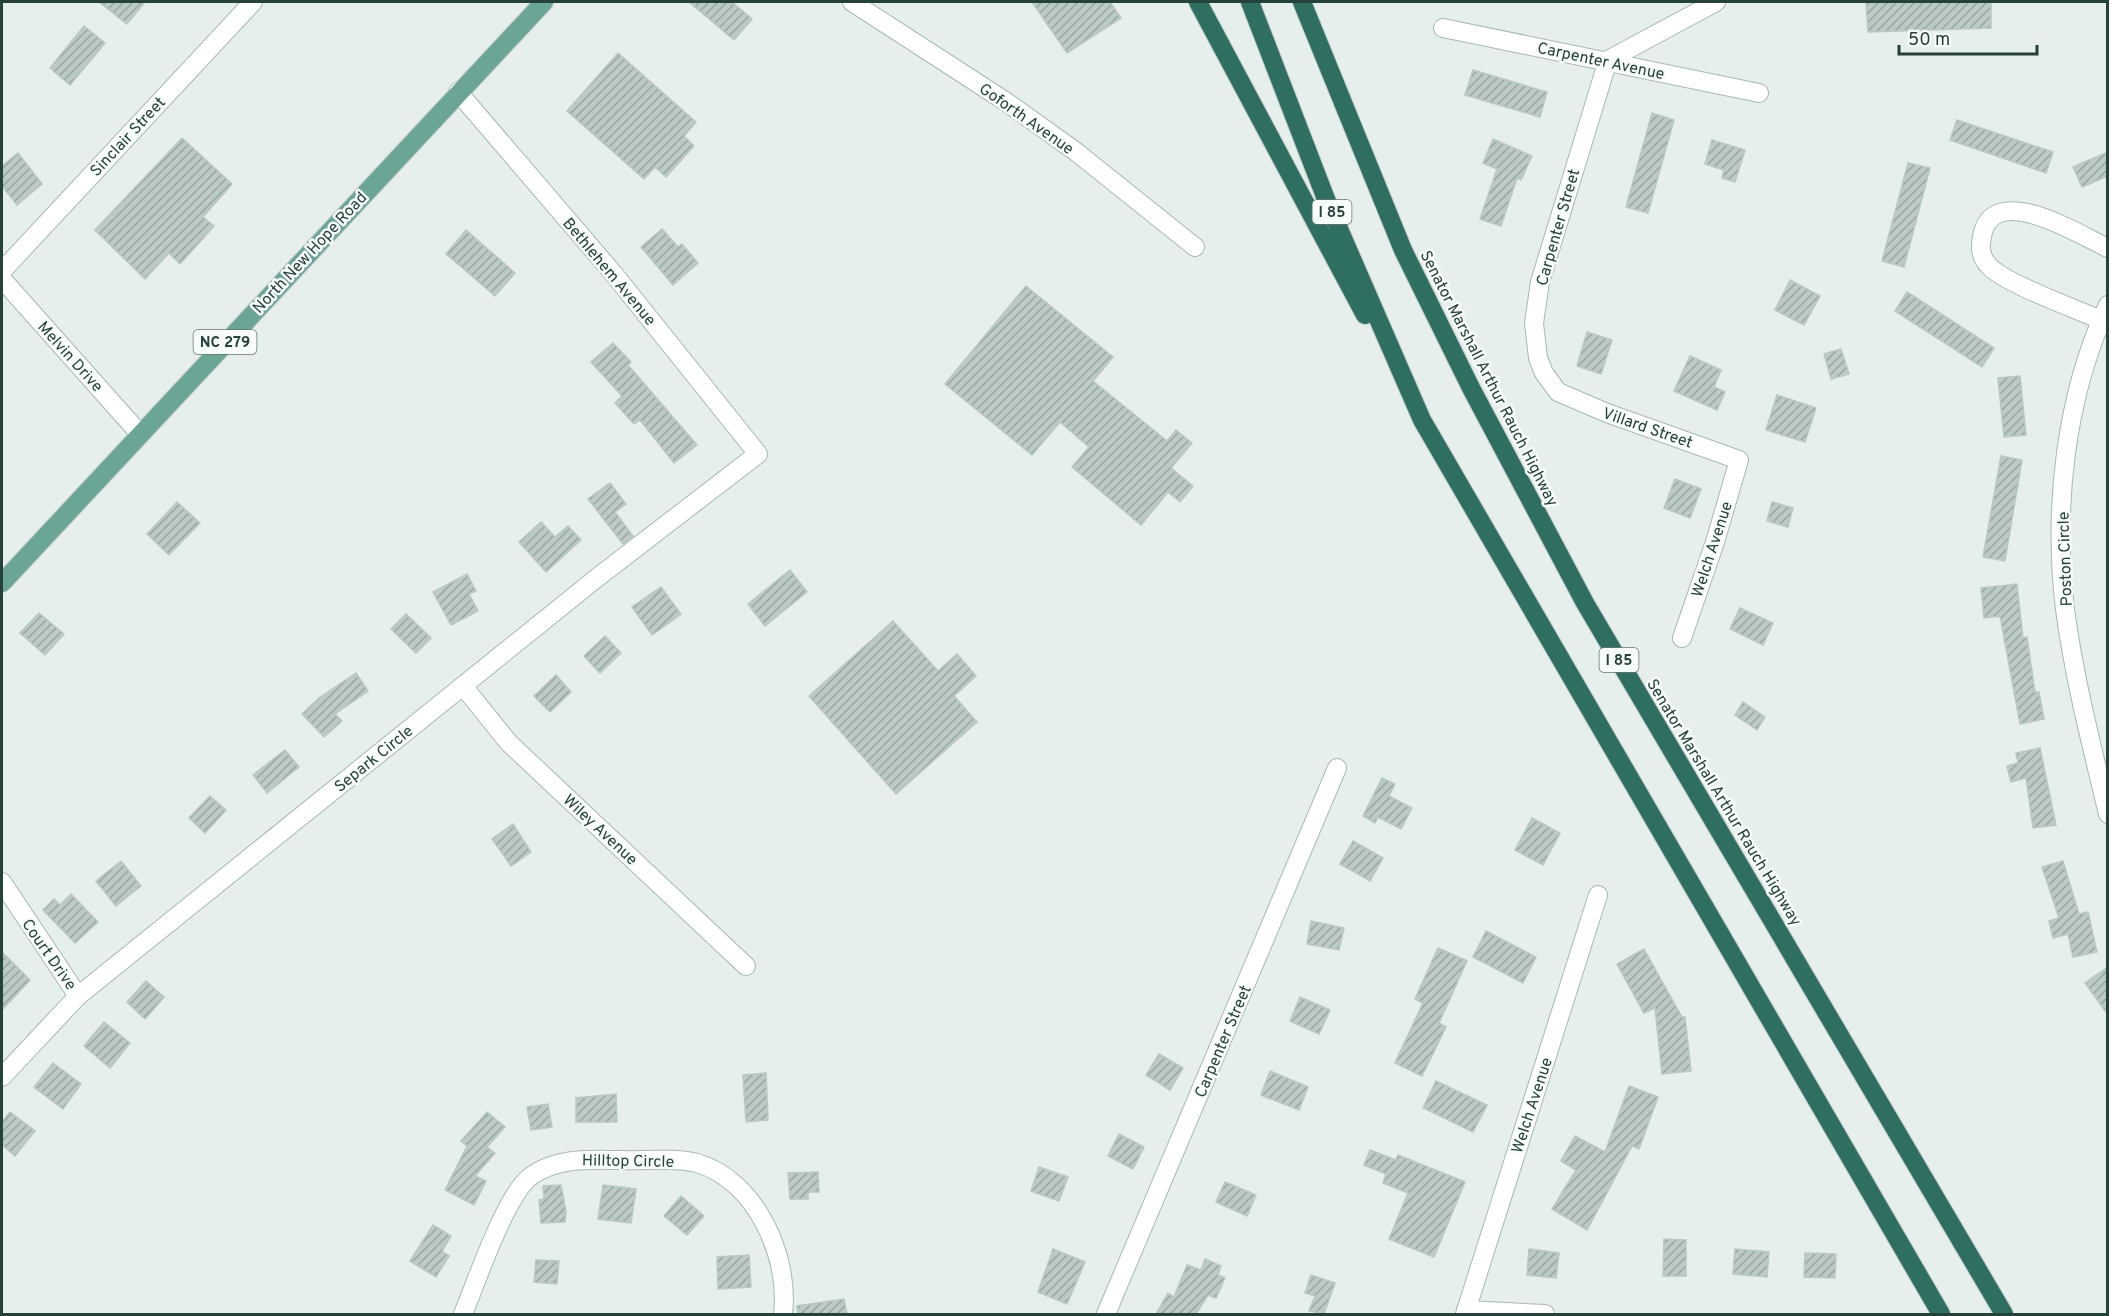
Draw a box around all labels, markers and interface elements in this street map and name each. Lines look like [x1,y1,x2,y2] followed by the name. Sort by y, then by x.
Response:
[1899,18,2037,56] scale bar
[1908,29,1950,52] text: 50 m
[1535,39,1666,85] street label: Carpenter Avenue
[975,80,1077,160] street label: Goforth Avenue
[87,93,170,181] street label: Sinclair Street
[1533,167,1585,288] street label: Carpenter Street
[249,188,372,318] street label: North New Hope Road
[1312,200,1352,224] road number: I 85
[557,214,659,330] street label: Bethlehem Avenue
[1415,248,1562,510] street label: Senator Marshall Arthur Rauch Highway
[32,318,107,397] street label: Melvin Drive
[194,330,256,354] road number: NC 279
[1600,404,1695,454] street label: Villard Street
[1688,499,1738,600] street label: Welch Avenue
[2054,511,2078,607] street label: Poston Circle
[1600,648,1638,672] road number: I 85
[1641,676,1805,930] street label: Senator Marshall Arthur Rauch Highway
[331,722,418,797] street label: Separk Circle
[558,791,641,870] street label: Wiley Avenue
[16,916,80,995] street label: Court Drive
[1191,982,1257,1101] street label: Carpenter Street
[1508,1055,1558,1156] street label: Welch Avenue
[582,1151,674,1173] street label: Hilltop Circle

